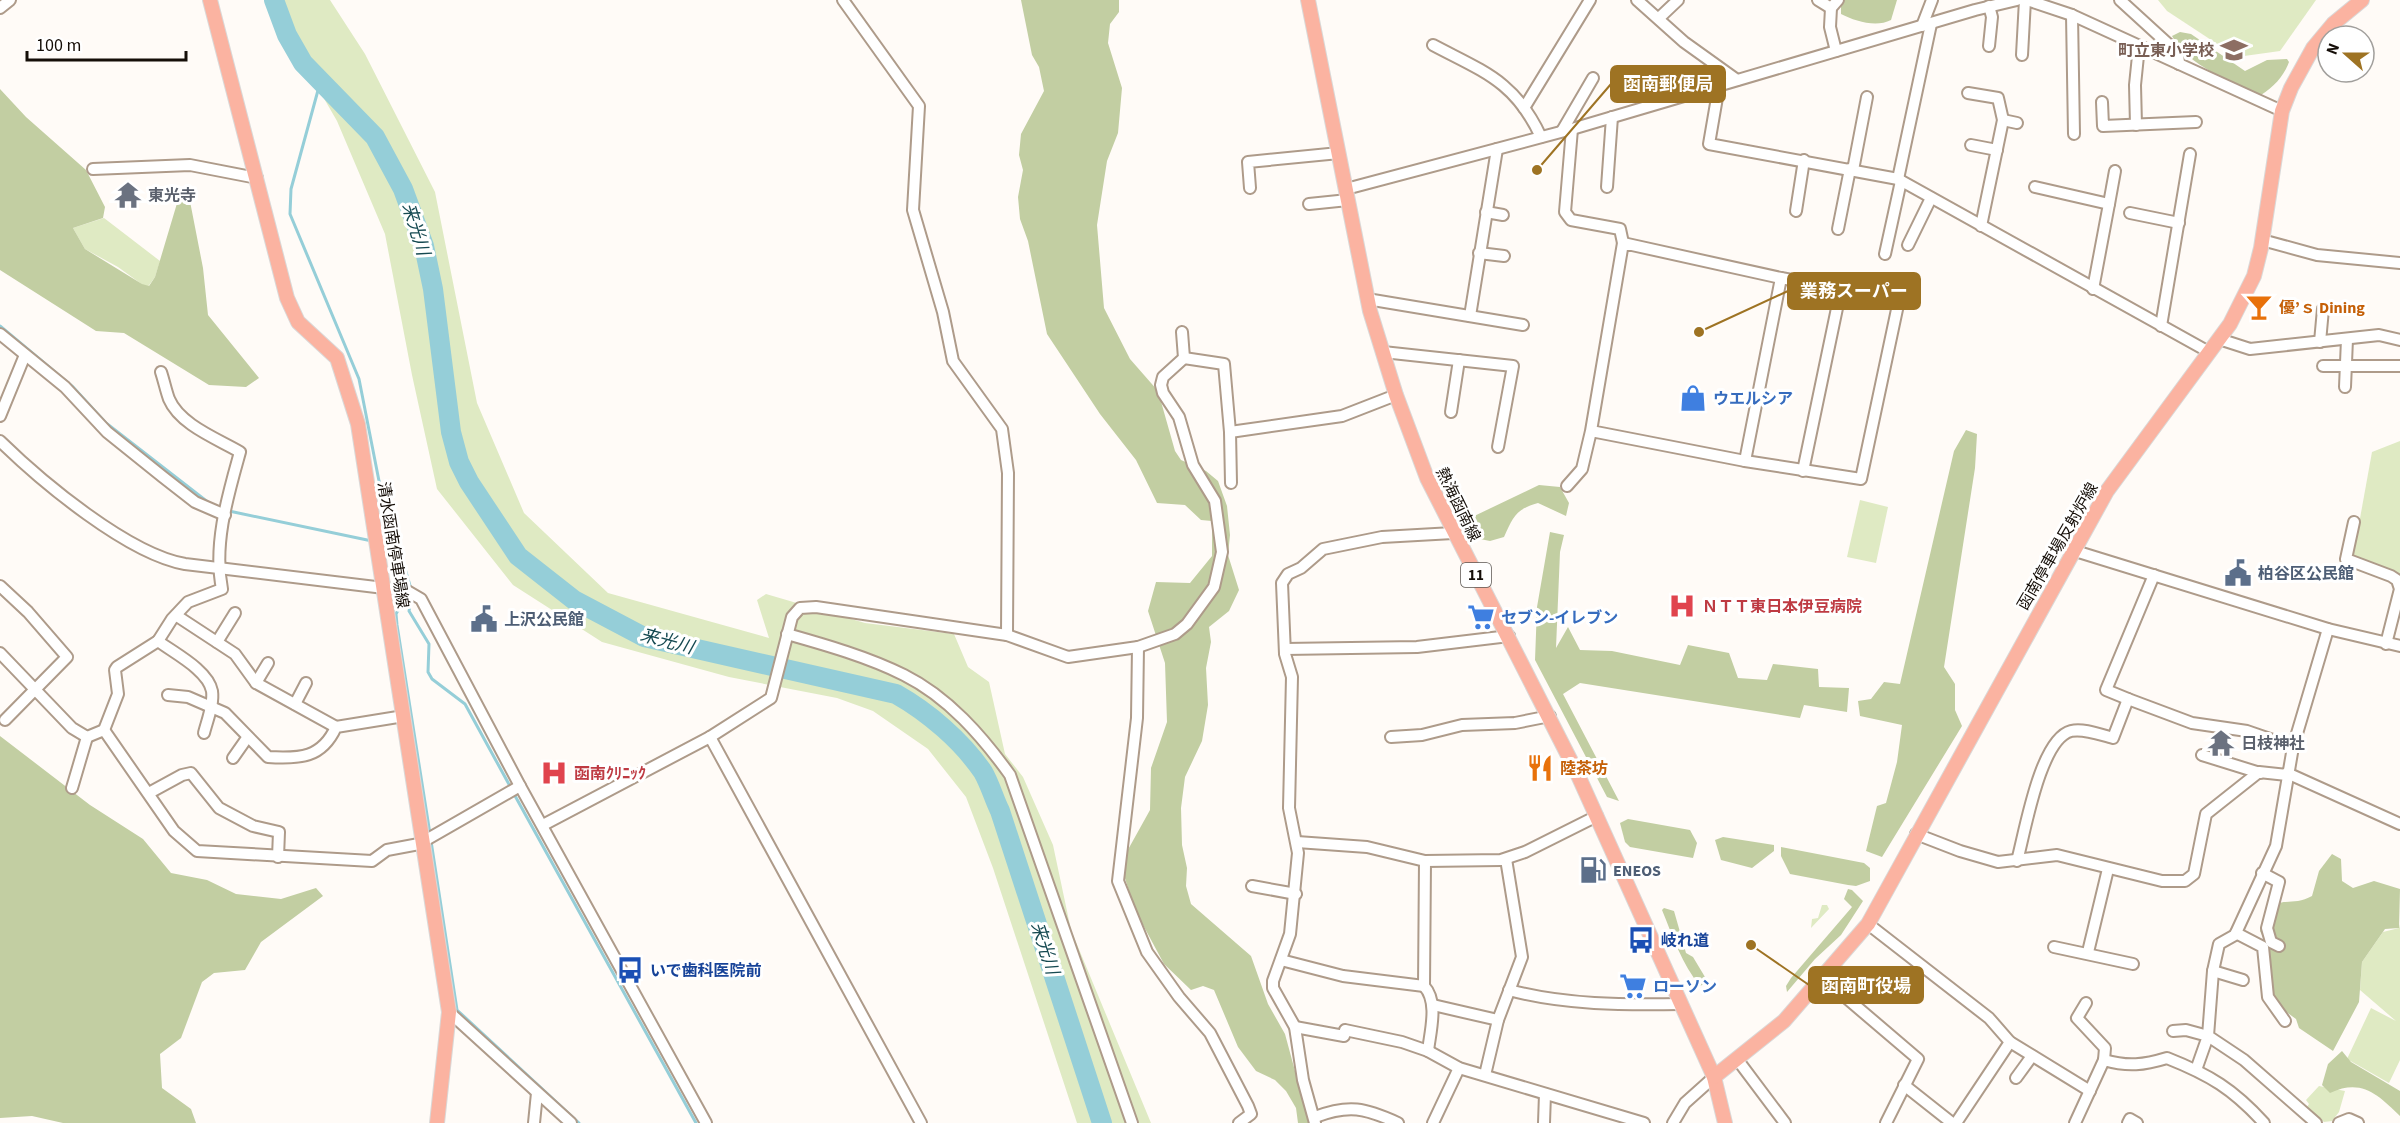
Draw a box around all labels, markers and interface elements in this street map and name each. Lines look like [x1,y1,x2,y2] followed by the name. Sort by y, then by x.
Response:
[27,24,186,62] scale bar
[2316,24,2376,84] north arrow
[36,33,81,58] text: 100 m
[2219,35,2249,65] school or university icon: 町立東小学校
[2118,40,2214,62] place label: 町立東小学校
[2321,40,2345,58] text: N
[1611,66,1725,102] callout: 函南郵便局
[1623,72,1713,97] text: 函南郵便局
[113,180,143,210] temple icon: 東光寺
[148,185,196,207] place label: 東光寺
[396,200,436,261] water label: 来光川
[1788,273,1920,309] callout: 業務スーパー
[1800,279,1908,304] text: 業務スーパー
[2244,292,2274,322] bar icon: 優’ｓ Dining
[2279,297,2365,319] place label: 優’ｓ Dining
[1678,383,1708,413] shop icon: ウエルシア
[1713,388,1793,410] place label: ウエルシア
[1431,464,1486,545] street label: 熱海函南線
[2012,479,2103,614] street label: 函南停車場反射炉線
[372,480,414,610] street label: 清水函南停車場線
[2223,558,2253,588] public building icon: 柏谷区公民館
[1461,563,1491,587] road number: 11
[2258,563,2354,585] place label: 柏谷区公民館
[1667,591,1697,621] hospital icon: ＮＴＴ東日本伊豆病院
[1702,596,1862,618] place label: ＮＴＴ東日本伊豆病院
[1466,602,1496,632] supermarket icon: セブン-イレブン
[469,604,499,634] public building icon: 上沢公民館
[1501,607,1618,629] place label: セブン-イレブン
[504,609,584,631] place label: 上沢公民館
[638,622,698,661] water label: 来光川
[2206,728,2236,758] temple icon: 日枝神社
[2241,733,2305,755] place label: 日枝神社
[1525,753,1555,783] restaurant icon: 陸茶坊
[539,758,569,788] hospital icon: 函南ｸﾘﾆｯｸ
[1560,758,1608,780] place label: 陸茶坊
[574,763,646,785] place label: 函南ｸﾘﾆｯｸ
[1578,855,1608,885] fuel station icon: ENEOS
[1613,860,1661,882] place label: ENEOS
[1024,919,1065,980] water label: 来光川
[1626,925,1656,955] bus stop icon: 岐れ道
[1661,930,1709,952] place label: 岐れ道
[615,955,645,985] bus stop icon: いで歯科医院前
[650,960,762,982] place label: いで歯科医院前
[1809,967,1923,1003] callout: 函南町役場
[1618,971,1648,1001] supermarket icon: ローソン
[1821,974,1911,999] text: 函南町役場
[1653,976,1717,998] place label: ローソン

